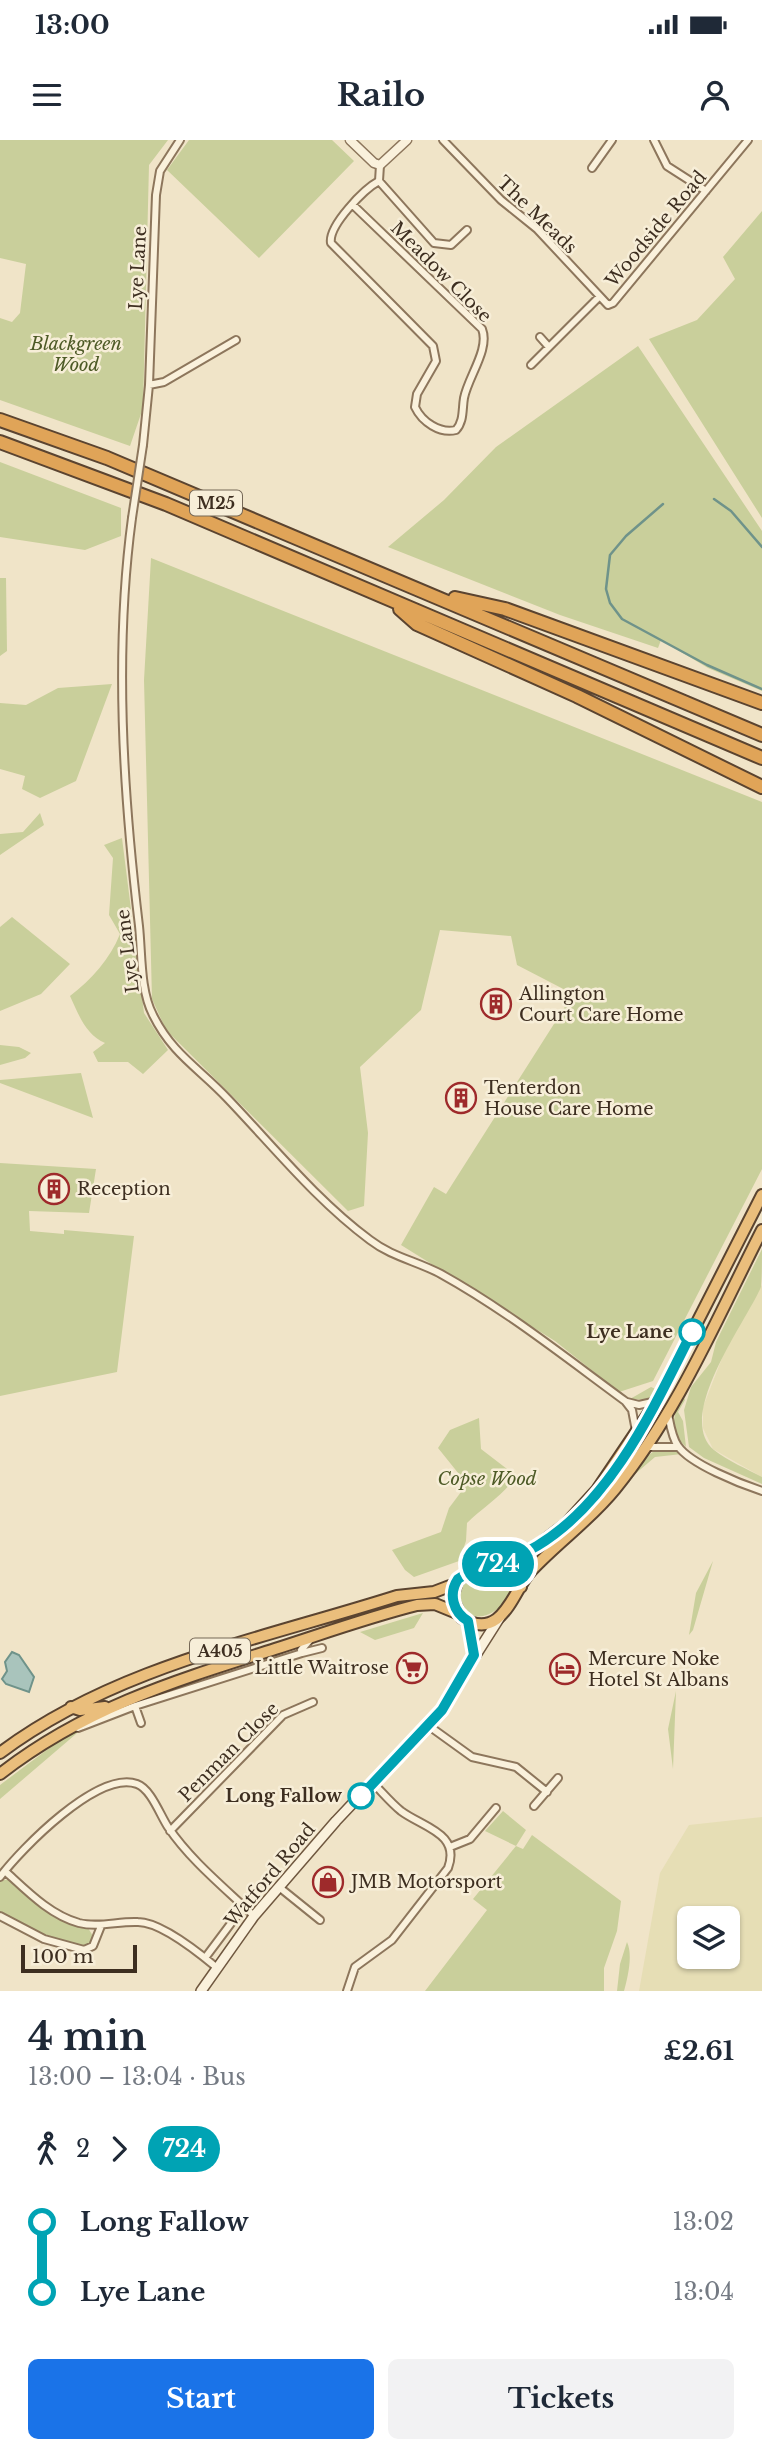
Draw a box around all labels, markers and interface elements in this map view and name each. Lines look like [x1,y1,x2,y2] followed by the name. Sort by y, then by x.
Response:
[35,9,110,41] text: 13:00
[337,75,425,115] text: Railo
[28,76,66,114] icon: menu
[696,76,734,114] icon: person
[600,166,711,292] street label: Woodside Road
[493,172,581,258] street label: The Meads
[386,217,496,327] street label: Meadow Close
[125,225,151,311] street label: Lye Lane
[29,333,122,376] park label: Blackgreen Wood
[190,490,242,516] road number: M25
[112,908,144,994] street label: Lye Lane
[518,983,684,1026] place label: Allington Court Care Home
[479,987,513,1021] building icon: Allington Court Care Home
[484,1077,654,1120] place label: Tenterdon House Care Home
[444,1081,478,1115] building icon: Tenterdon House Care Home
[37,1172,71,1206] building icon: Reception
[77,1178,171,1200] place label: Reception
[679,1319,705,1345] marker: Lye Lane
[586,1321,673,1343] place label: Lye Lane
[437,1468,537,1490] park label: Copse Wood
[458,1541,538,1587] line badge: 724
[476,1549,520,1578] text: 724
[190,1638,250,1664] road number: A405
[588,1648,729,1691] place label: Mercure Noke Hotel St Albans
[395,1651,429,1685] supermarket icon: Little Waitrose
[548,1652,582,1686] hotel icon: Mercure Noke Hotel St Albans
[254,1657,389,1679] place label: Little Waitrose
[175,1698,283,1806] street label: Penman Close
[348,1783,374,1809] marker: Long Fallow
[225,1785,343,1807] place label: Long Fallow
[219,1819,320,1932] street label: Watford Road
[311,1865,345,1899] shop icon: JMB Motorsport
[349,1871,503,1893] place label: JMB Motorsport
[677,1906,740,1969] map controls
[677,1906,740,1969] button: layers
[21,1942,136,1974] scale bar
[32,1945,93,1968] text: 100 m
[28,2013,147,2060] text: 4 min
[663,2035,734,2067] text: £2.61
[28,2063,246,2091] text: 13:00 – 13:04 · Bus
[28,2130,66,2168] icon: walk
[100,2130,138,2168] icon: forward
[162,2134,206,2163] text: 724
[76,2135,90,2163] text: 2
[80,2206,249,2238] text: Long Fallow
[672,2208,734,2236] text: 13:02
[80,2276,205,2308] text: Lye Lane
[673,2278,734,2306] text: 13:04
[28,2359,374,2439] button: Start
[388,2359,734,2439] button: Tickets

